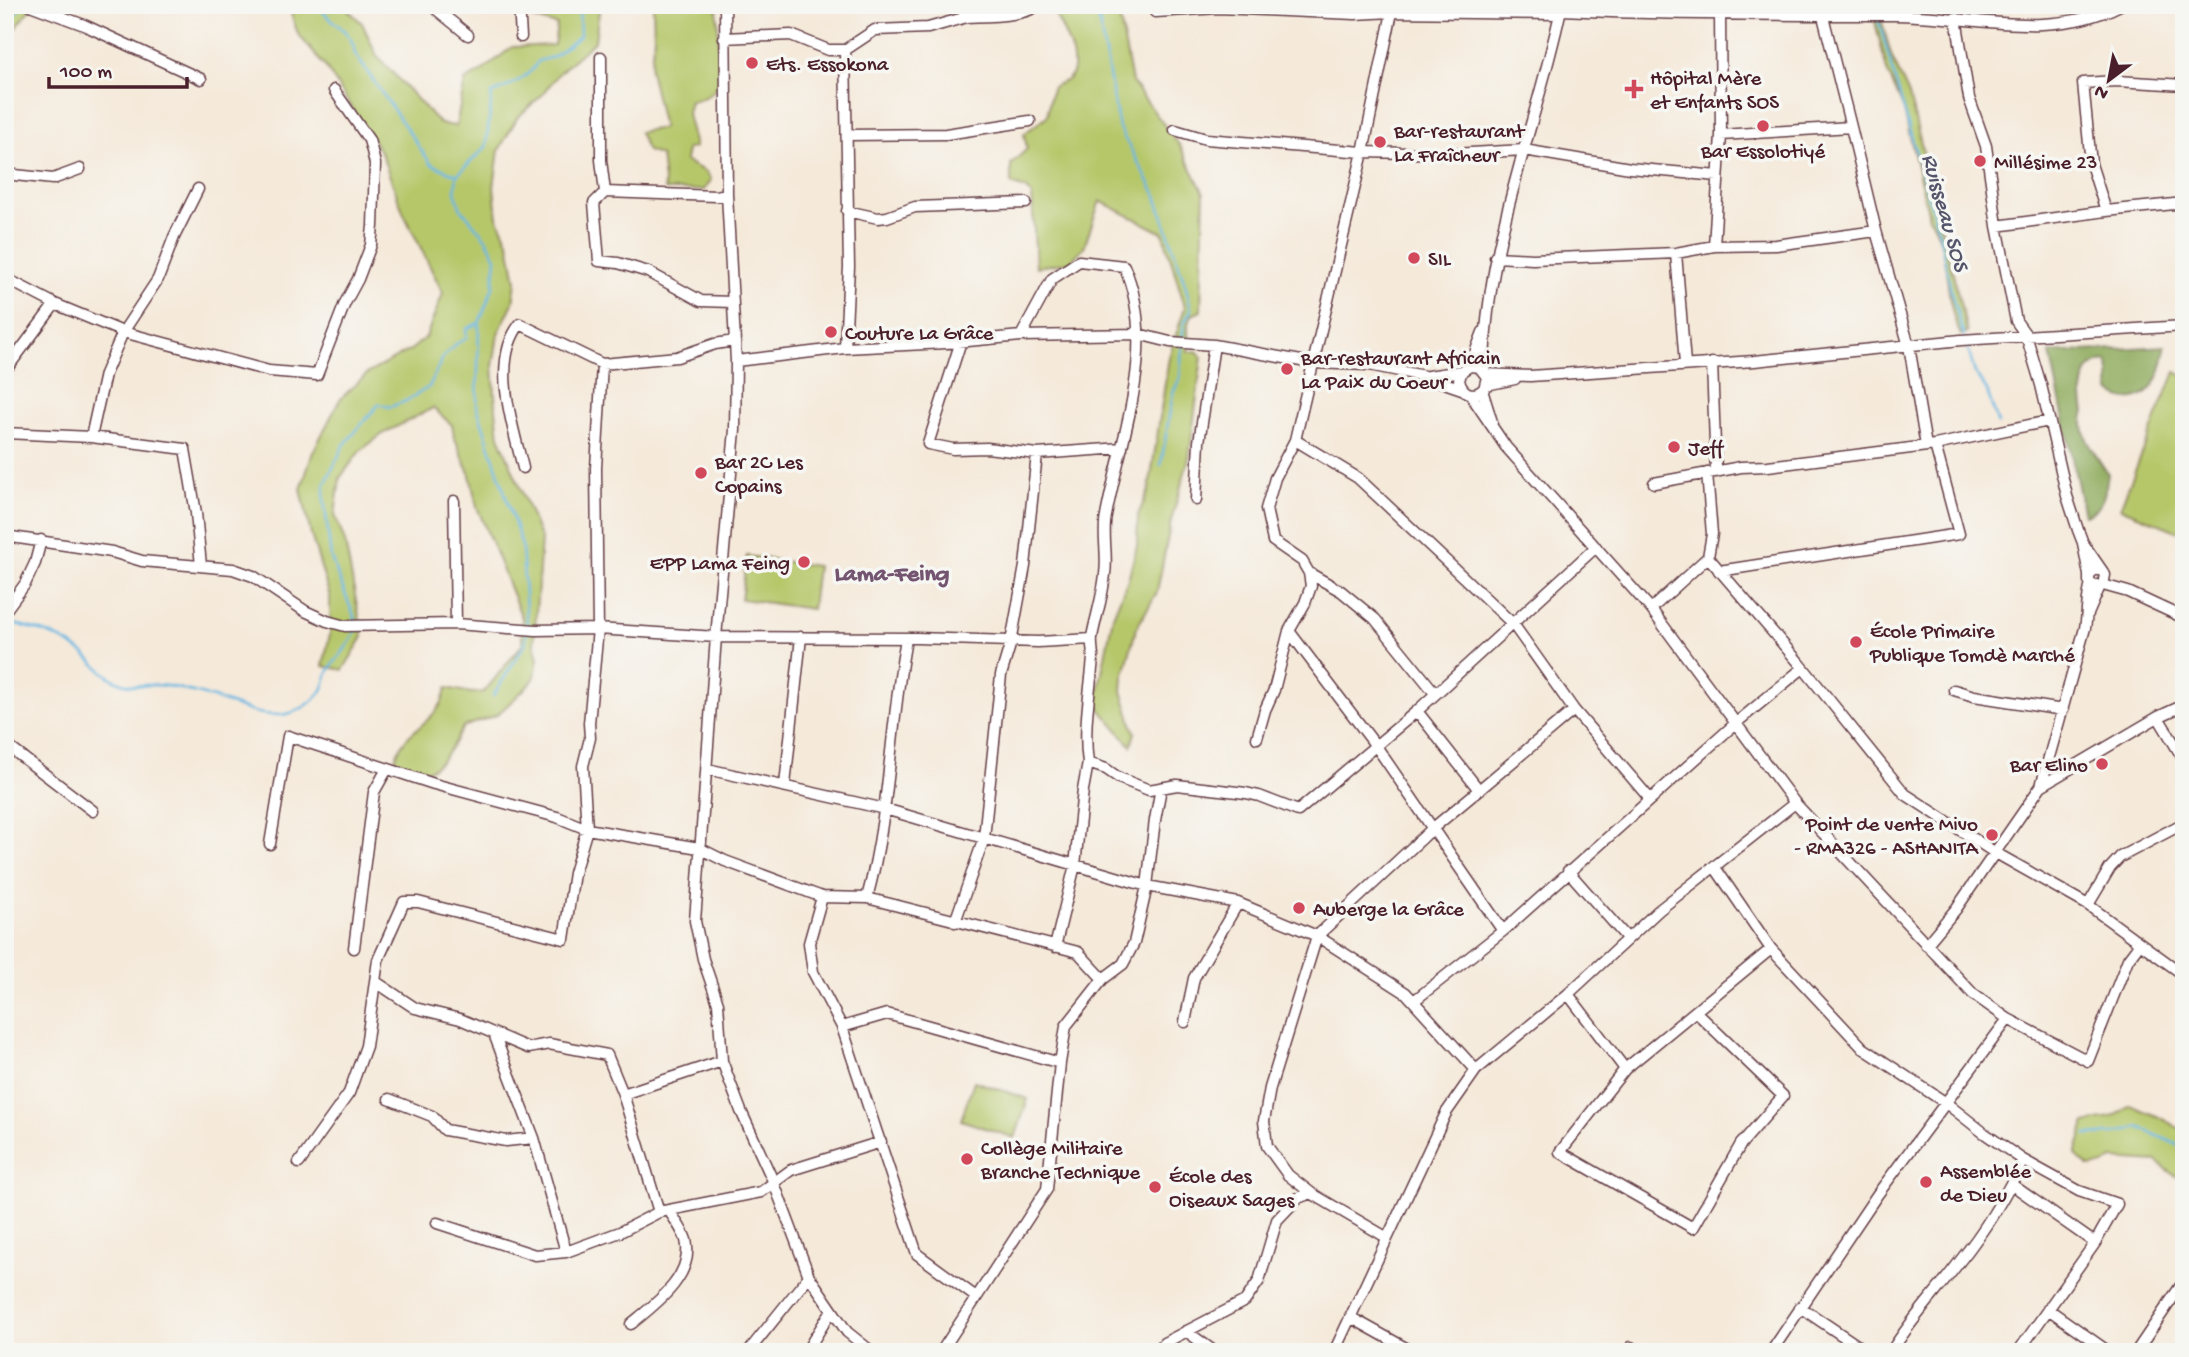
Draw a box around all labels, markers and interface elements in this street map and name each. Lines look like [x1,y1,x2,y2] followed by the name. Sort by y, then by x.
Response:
[49,46,187,90] scale bar
[2074,46,2144,116] north arrow
[766,54,890,79] place label: Ets. Essokona
[744,55,760,71] marker: Ets. Essokona
[59,61,112,86] text: 100 m
[1650,68,1779,117] place label: Hôpital Mère et Enfants SOS
[2090,78,2113,104] text: N
[1624,79,1644,99] marker: Hôpital Mère et Enfants SOS
[1755,118,1771,134] marker: Bar Essolotiyé
[1393,121,1527,170] place label: Bar-restaurant La Fraîcheur
[1372,134,1388,150] marker: Bar-restaurant La Fraîcheur
[1700,141,1826,166] place label: Bar Essolotiyé
[1914,151,1974,276] water label: Ruisseau SOS
[1994,152,2097,177] place label: Millésime 23
[1972,153,1988,169] marker: Millésime 23
[1428,249,1452,274] place label: SIL
[1406,250,1422,266] marker: SIL
[845,323,995,348] place label: Couture La Grâce
[823,324,839,340] marker: Couture La Grâce
[1300,348,1500,397] place label: Bar-restaurant Africain La Paix du Coeur
[1279,361,1295,377] marker: Bar-restaurant Africain La Paix du Coeur
[1688,438,1724,463] place label: Jeff
[1666,439,1682,455] marker: Jeff
[714,452,804,501] place label: Bar 2C Les Copains
[693,465,709,481] marker: Bar 2C Les Copains
[650,553,790,578] place label: EPP Lama Feing
[796,554,812,570] marker: EPP Lama Feing
[835,561,950,590] district label: Lama-Feing
[1869,621,2076,670] place label: École Primaire Publique Tomdè Marché
[1848,634,1864,650] marker: École Primaire Publique Tomdè Marché
[2009,755,2088,780] place label: Bar Elino
[2094,756,2110,772] marker: Bar Elino
[1794,814,1980,863] place label: Point de vente Mivo - RMA326 - ASHANITA
[1984,827,2000,843] marker: Point de vente Mivo - RMA326 - ASHANITA
[1313,899,1465,924] place label: Auberge la Grâce
[1291,900,1307,916] marker: Auberge la Grâce
[980,1138,1141,1187] place label: Collège Militaire Branche Technique
[959,1151,975,1167] marker: Collège Militaire Branche Technique
[1940,1161,2032,1210] place label: Assemblée de Dieu
[1169,1166,1295,1215] place label: École des Oiseaux Sages
[1918,1174,1934,1190] marker: Assemblée de Dieu
[1147,1179,1163,1195] marker: École des Oiseaux Sages

